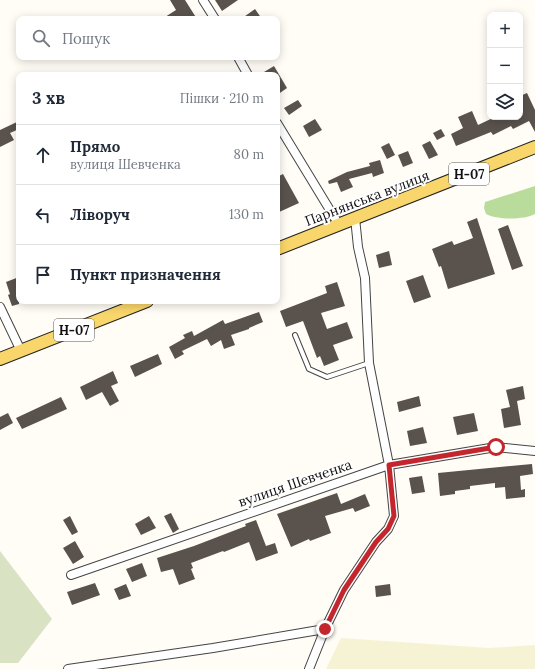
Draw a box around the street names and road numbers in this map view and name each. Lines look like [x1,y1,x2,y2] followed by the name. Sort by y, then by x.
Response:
[449,163,489,185] road number: Н-07
[302,166,432,230] street label: Парнянська вулиця
[54,319,94,341] road number: Н-07
[236,455,354,511] street label: вулиця Шевченка

